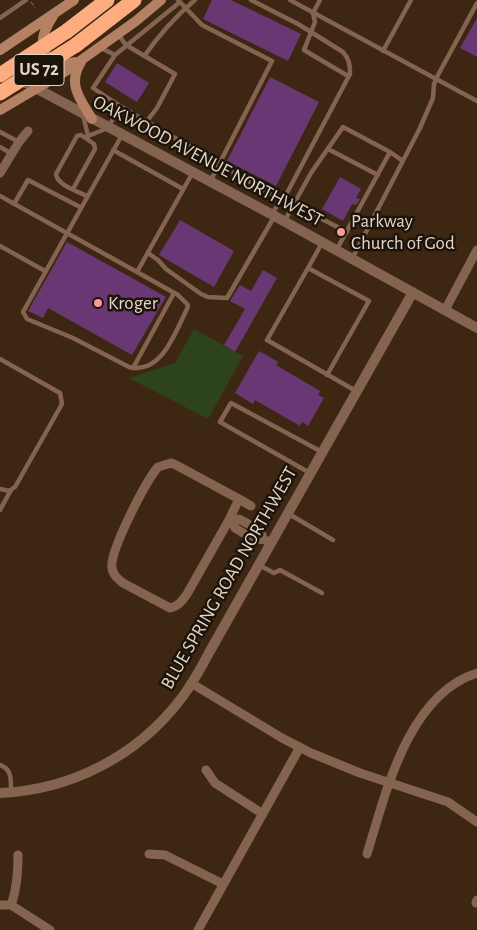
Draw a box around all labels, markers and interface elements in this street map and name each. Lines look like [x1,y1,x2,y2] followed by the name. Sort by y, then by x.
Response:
[14,54,64,86] road number: US 72
[89,90,327,232] street label: OAKWOOD AVENUE NORTHWEST
[351,210,455,254] place label: Parkway Church of God
[335,226,347,238] marker: Parkway Church of God
[108,292,158,314] place label: Kroger
[92,297,104,309] marker: Kroger
[156,463,302,693] street label: BLUE SPRING ROAD NORTHWEST

